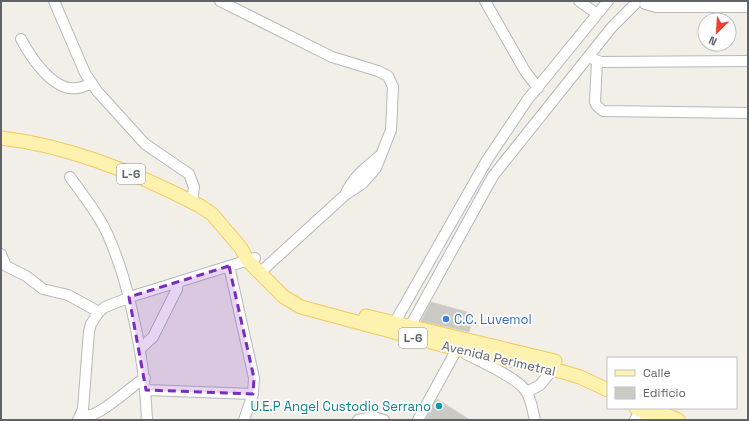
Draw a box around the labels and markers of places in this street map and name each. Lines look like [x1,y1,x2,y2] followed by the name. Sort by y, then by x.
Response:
[454,311,532,328] place label: C.C. Luvemol
[441,314,451,324] marker: C.C. Luvemol
[251,398,431,415] place label: U.E.P Angel Custodio Serrano
[434,401,444,411] marker: U.E.P Angel Custodio Serrano

